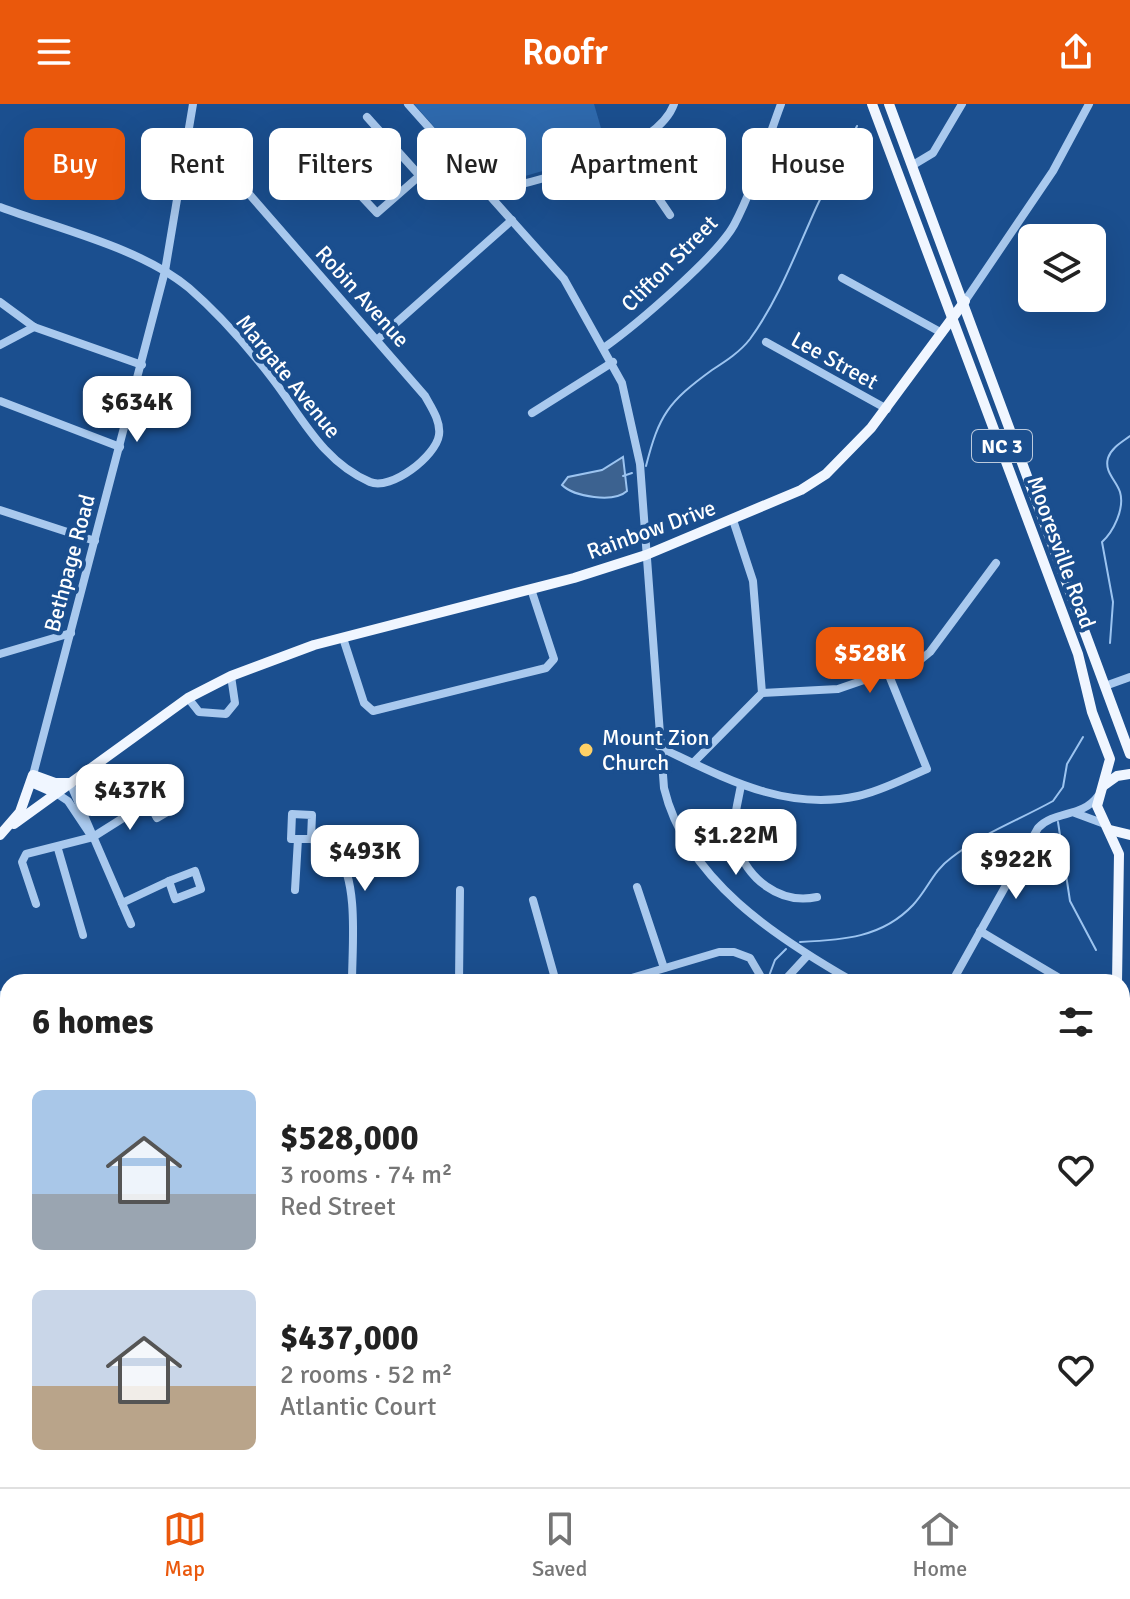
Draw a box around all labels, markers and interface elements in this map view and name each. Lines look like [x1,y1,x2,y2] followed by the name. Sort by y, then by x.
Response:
[32,30,76,74] icon: menu
[522,30,608,75] text: Roofr
[1054,30,1098,74] icon: share
[24,128,125,200] chip: Buy
[141,128,253,200] chip: Rent
[269,128,401,200] chip: Filters
[417,128,526,200] chip: New
[542,128,726,200] chip: Apartment
[742,128,873,200] chip: House
[616,209,723,317] street label: Clifton Street
[1018,224,1106,312] map controls
[1018,224,1106,312] button: layers
[310,240,415,353] street label: Robin Avenue
[230,309,347,444] street label: Margate Avenue
[787,326,883,395] street label: Lee Street
[81,376,193,444] pin: $634K
[101,386,173,418] text: $634K
[972,430,1032,462] road number: NC 3
[1021,472,1102,632] street label: Mooresville Road
[38,491,101,635] street label: Bethpage Road
[583,494,719,565] street label: Rainbow Drive
[814,627,926,695] pin: $528K
[834,637,906,669] text: $528K
[602,724,710,776] place label: Mount Zion Church
[577,741,595,759] marker: Mount Zion Church
[74,764,186,832] pin: $437K
[94,774,166,806] text: $437K
[671,809,801,877] pin: $1.22M
[693,819,779,851] text: $1.22M
[309,825,421,893] pin: $493K
[960,833,1072,901] pin: $922K
[329,835,401,867] text: $493K
[980,843,1052,875] text: $922K
[1054,1000,1098,1044] icon: filters
[32,1001,153,1043] text: 6 homes
[280,1117,419,1159] text: $528,000
[96,1122,192,1218] icon: home
[1054,1148,1098,1192] icon: heart
[280,1159,453,1191] text: 3 rooms · 74 m²
[280,1191,396,1223] text: Red Street
[280,1317,419,1359] text: $437,000
[96,1322,192,1418] icon: home
[1054,1348,1098,1392] icon: heart
[280,1359,453,1391] text: 2 rooms · 52 m²
[280,1391,436,1423] text: Atlantic Court
[163,1507,207,1582] tab: Map
[532,1507,587,1582] tab: Saved
[913,1507,967,1582] tab: Home

